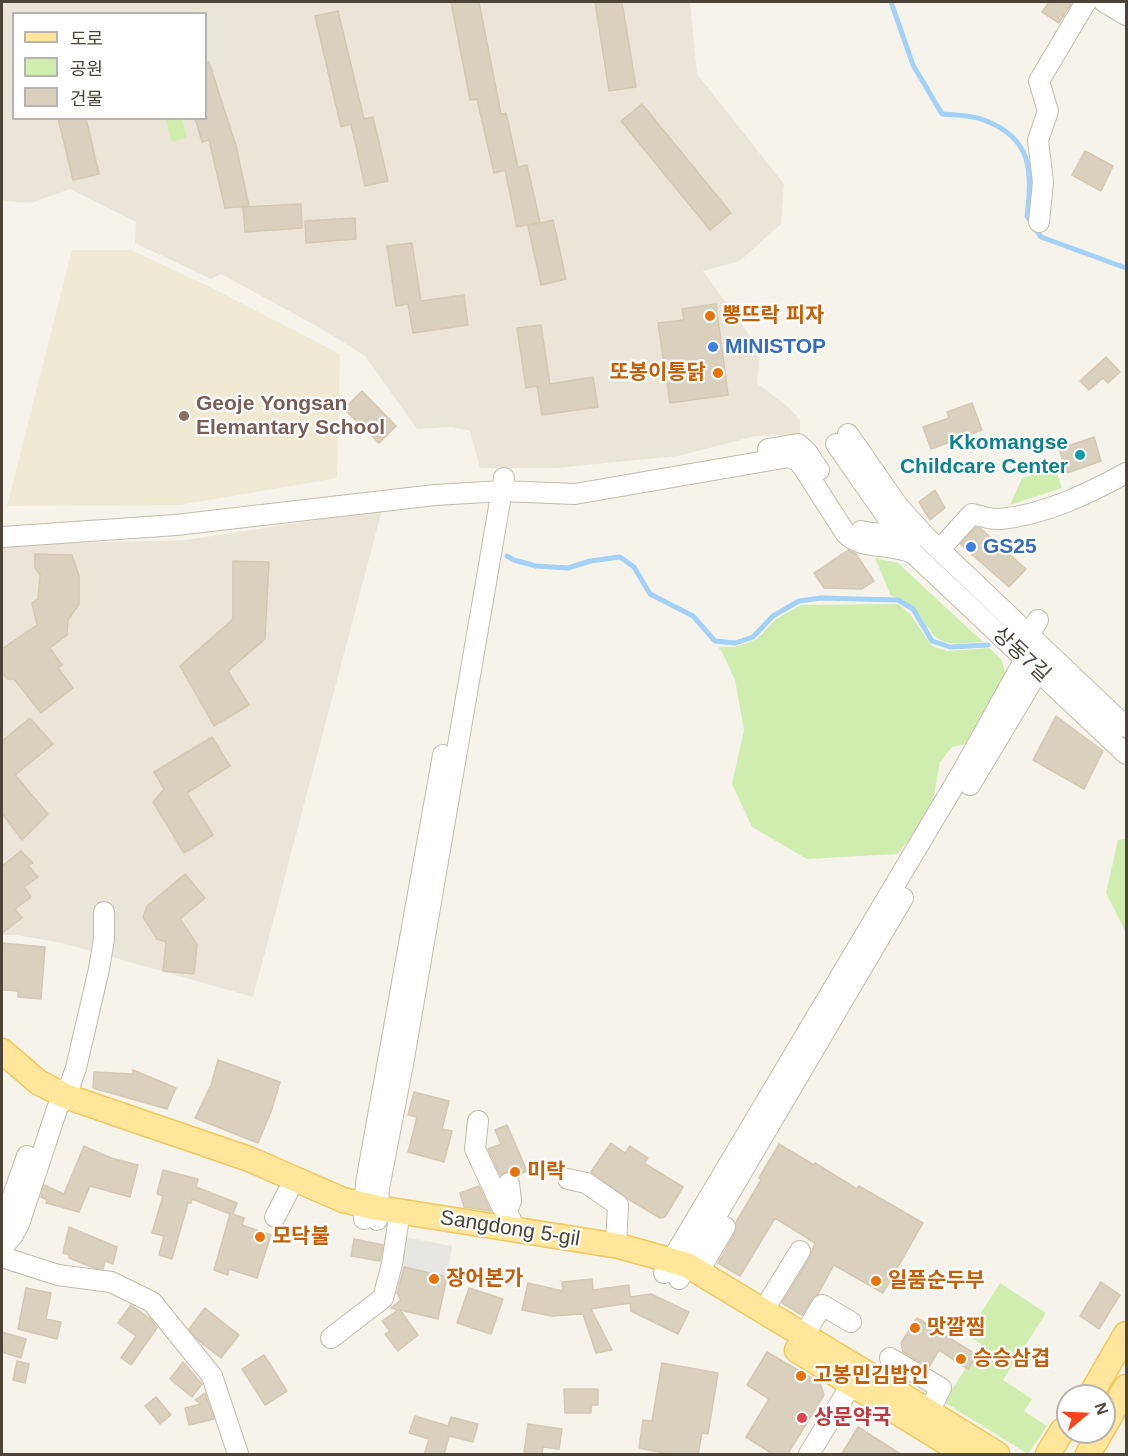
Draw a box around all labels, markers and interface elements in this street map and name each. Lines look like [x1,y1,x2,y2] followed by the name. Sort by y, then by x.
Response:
[12,12,207,120] legend
[70,29,103,49] text: 도로
[70,59,103,79] text: 공원
[70,89,103,109] text: 건물
[722,303,824,329] place label: 뽕뜨락 피자
[703,309,717,323] marker: 뽕뜨락 피자
[725,334,826,360] place label: MINISTOP
[706,340,720,354] marker: MINISTOP
[609,360,706,386] place label: 또봉이통닭
[711,366,725,380] marker: 또봉이통닭
[196,391,385,441] place label: Geoje Yongsan Elemantary School
[177,409,191,423] marker: Geoje Yongsan Elemantary School
[900,430,1068,480] place label: Kkomangse Childcare Center
[1073,448,1087,462] marker: Kkomangse Childcare Center
[983,534,1037,560] place label: GS25
[964,540,978,554] marker: GS25
[987,622,1055,688] street label: 상동7길
[527,1159,566,1185] place label: 미락
[508,1165,522,1179] marker: 미락
[438,1206,582,1252] street label: Sangdong 5-gil
[272,1224,330,1250] place label: 모닥불
[253,1230,267,1244] marker: 모닥불
[446,1266,523,1292] place label: 장어본가
[888,1268,985,1294] place label: 일품순두부
[427,1272,441,1286] marker: 장어본가
[869,1274,883,1288] marker: 일품순두부
[927,1315,985,1341] place label: 맛깔찜
[908,1321,922,1335] marker: 맛깔찜
[973,1346,1050,1372] place label: 승승삼겹
[954,1352,968,1366] marker: 승승삼겹
[813,1363,929,1389] place label: 고봉민김밥인
[794,1369,808,1383] marker: 고봉민김밥인
[1056,1384,1116,1444] north arrow
[1092,1400,1112,1417] text: N
[814,1405,891,1431] place label: 상문약국
[795,1411,809,1425] marker: 상문약국

